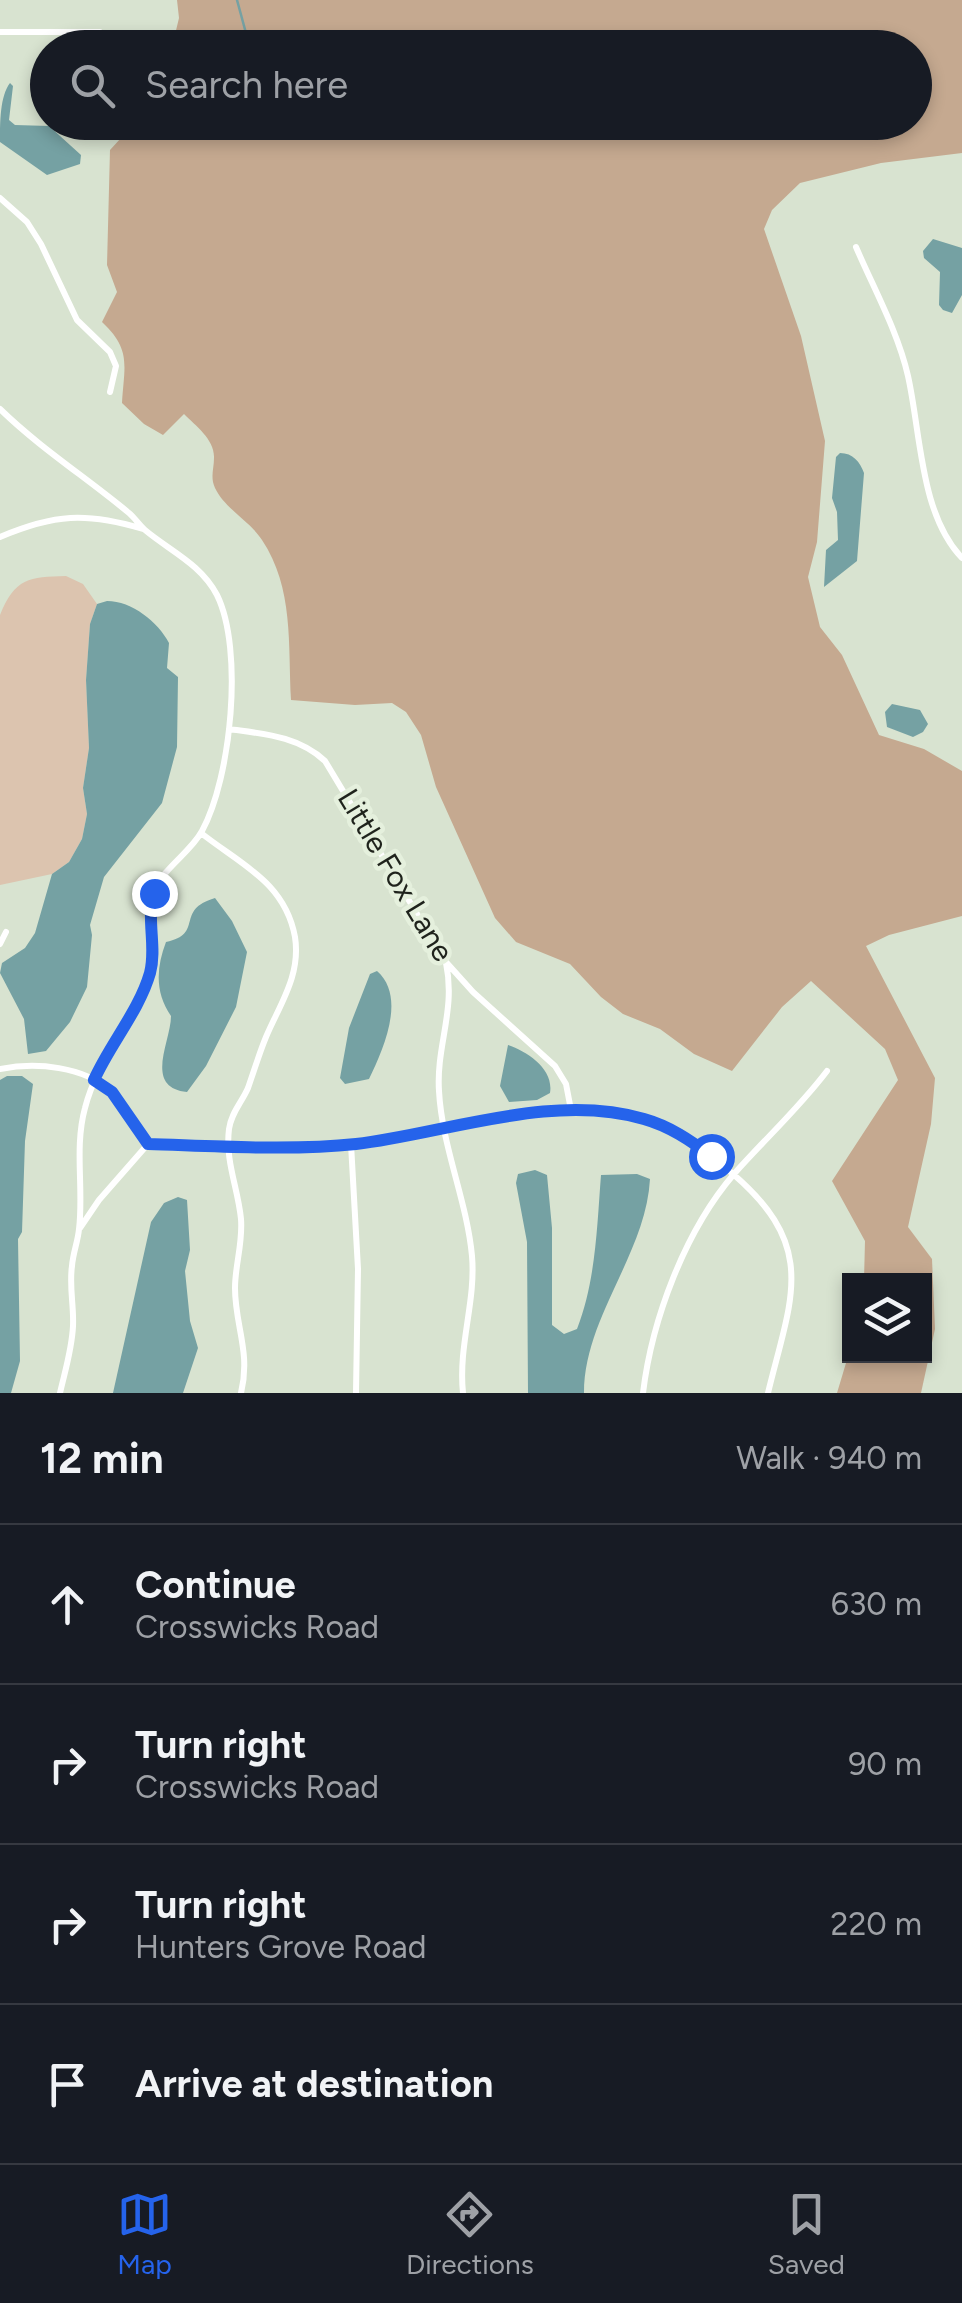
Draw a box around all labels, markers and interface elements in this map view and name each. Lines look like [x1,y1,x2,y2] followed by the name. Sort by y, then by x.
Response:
[30,30,932,140] search box
[65,58,120,113] icon: search
[145,62,348,108] text: Search here
[330,782,462,968] street label: Little Fox Lane
[132,871,178,917] route end
[689,1134,735,1180] route start
[842,1273,932,1363] map controls
[842,1273,932,1363] button: layers
[40,1433,164,1484] text: 12 min
[736,1439,922,1477] text: Walk · 940 m
[135,1562,296,1608] text: Continue
[40,1577,95,1632] icon: ahead
[831,1585,922,1623] text: 630 m
[135,1608,379,1646] text: Crosswicks Road
[135,1722,307,1768] text: Turn right
[40,1737,95,1792] icon: right
[848,1745,922,1783] text: 90 m
[135,1768,379,1806] text: Crosswicks Road
[135,1882,307,1928] text: Turn right
[40,1897,95,1952] icon: right
[831,1905,922,1943] text: 220 m
[135,1928,426,1966] text: Hunters Grove Road
[40,2057,95,2112] icon: arrive
[135,2061,493,2107] text: Arrive at destination
[117,2187,172,2281] tab: Map
[406,2187,534,2281] tab: Directions
[768,2187,845,2281] tab: Saved

